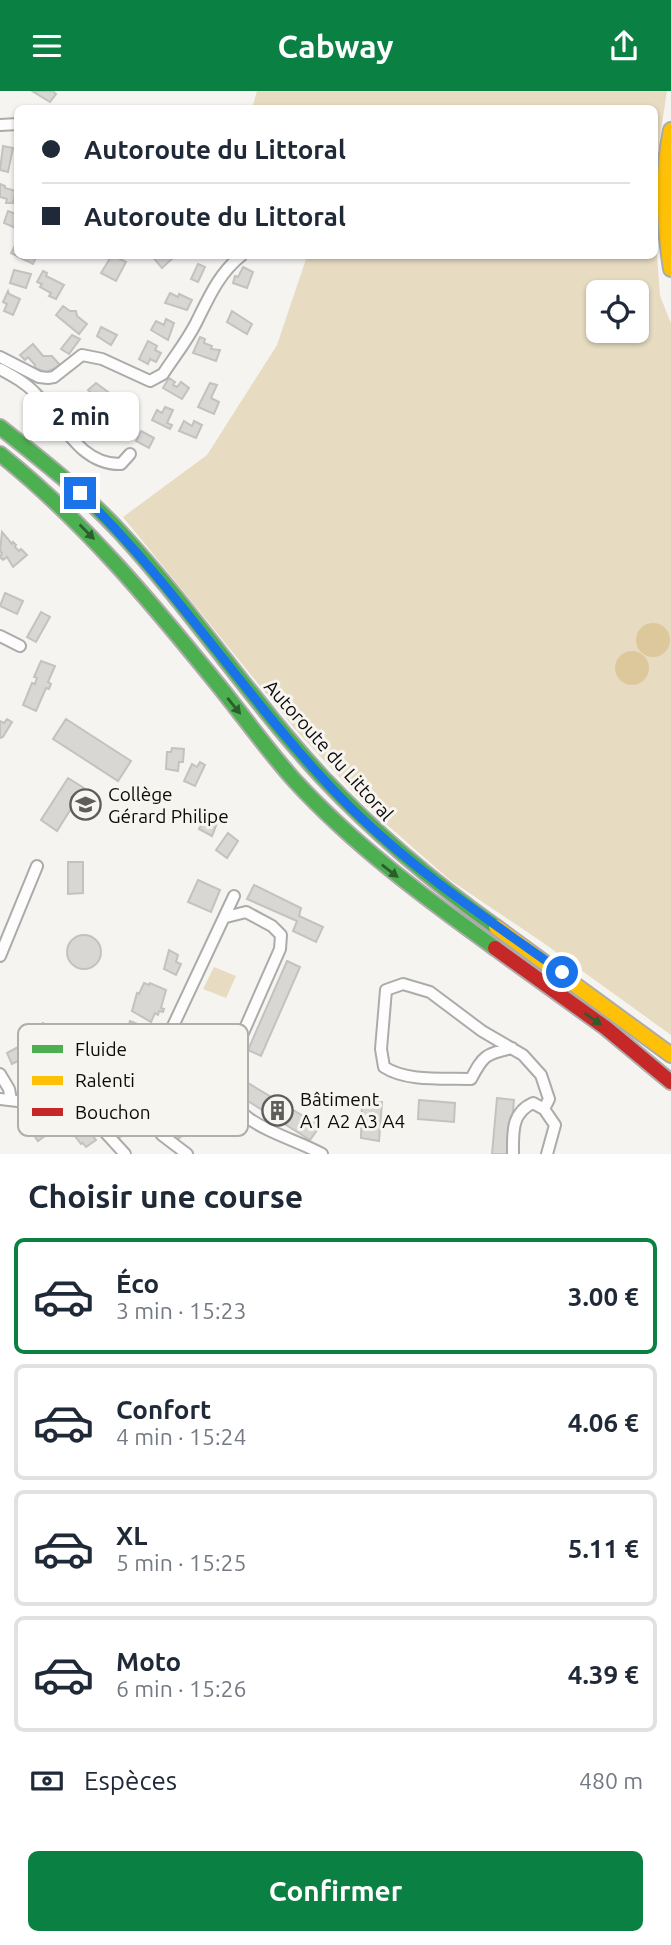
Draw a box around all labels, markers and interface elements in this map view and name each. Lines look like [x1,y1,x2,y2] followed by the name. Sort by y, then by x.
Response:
[28,27,66,65] icon: menu
[605,27,643,65] icon: share
[278,28,393,64] text: Cabway
[84,135,346,164] text: Autoroute du Littoral
[84,202,346,231] text: Autoroute du Littoral
[586,280,649,343] map controls
[586,280,649,343] button: locate
[22,391,138,441] callout: 2 min
[52,404,110,429] text: 2 min
[64,477,96,509] route end
[78,524,95,540] one-way arrow
[260,675,398,825] street label: Autoroute du Littoral
[226,697,241,714] one-way arrow
[108,783,229,827] place label: Collège Gérard Philipe
[68,788,102,822] school or university icon: Collège Gérard Philipe
[381,863,399,877] one-way arrow
[546,956,578,988] route start
[584,1012,602,1026] one-way arrow
[18,1024,248,1136] legend
[75,1038,127,1060] text: Fluide
[75,1069,135,1091] text: Ralenti
[300,1088,405,1132] place label: Bâtiment A1 A2 A3 A4
[260,1093,294,1127] building icon: Bâtiment A1 A2 A3 A4
[75,1101,151,1123] text: Bouchon
[28,1178,303,1214] text: Choisir une course
[32,1265,95,1328] icon: car
[116,1269,159,1298] text: Éco
[568,1282,639,1311] text: 3.00 €
[116,1298,247,1323] text: 3 min · 15:23
[32,1391,95,1454] icon: car
[116,1395,211,1424] text: Confort
[568,1408,639,1437] text: 4.06 €
[116,1424,247,1449] text: 4 min · 15:24
[32,1517,95,1580] icon: car
[116,1521,147,1550] text: XL
[568,1534,639,1563] text: 5.11 €
[116,1550,247,1575] text: 5 min · 15:25
[32,1643,95,1706] icon: car
[116,1647,181,1676] text: Moto
[568,1660,639,1689] text: 4.39 €
[116,1676,247,1701] text: 6 min · 15:26
[28,1762,66,1800] icon: cash
[84,1766,177,1795] text: Espèces
[579,1768,643,1793] text: 480 m
[28,1851,643,1931] button: Confirmer

